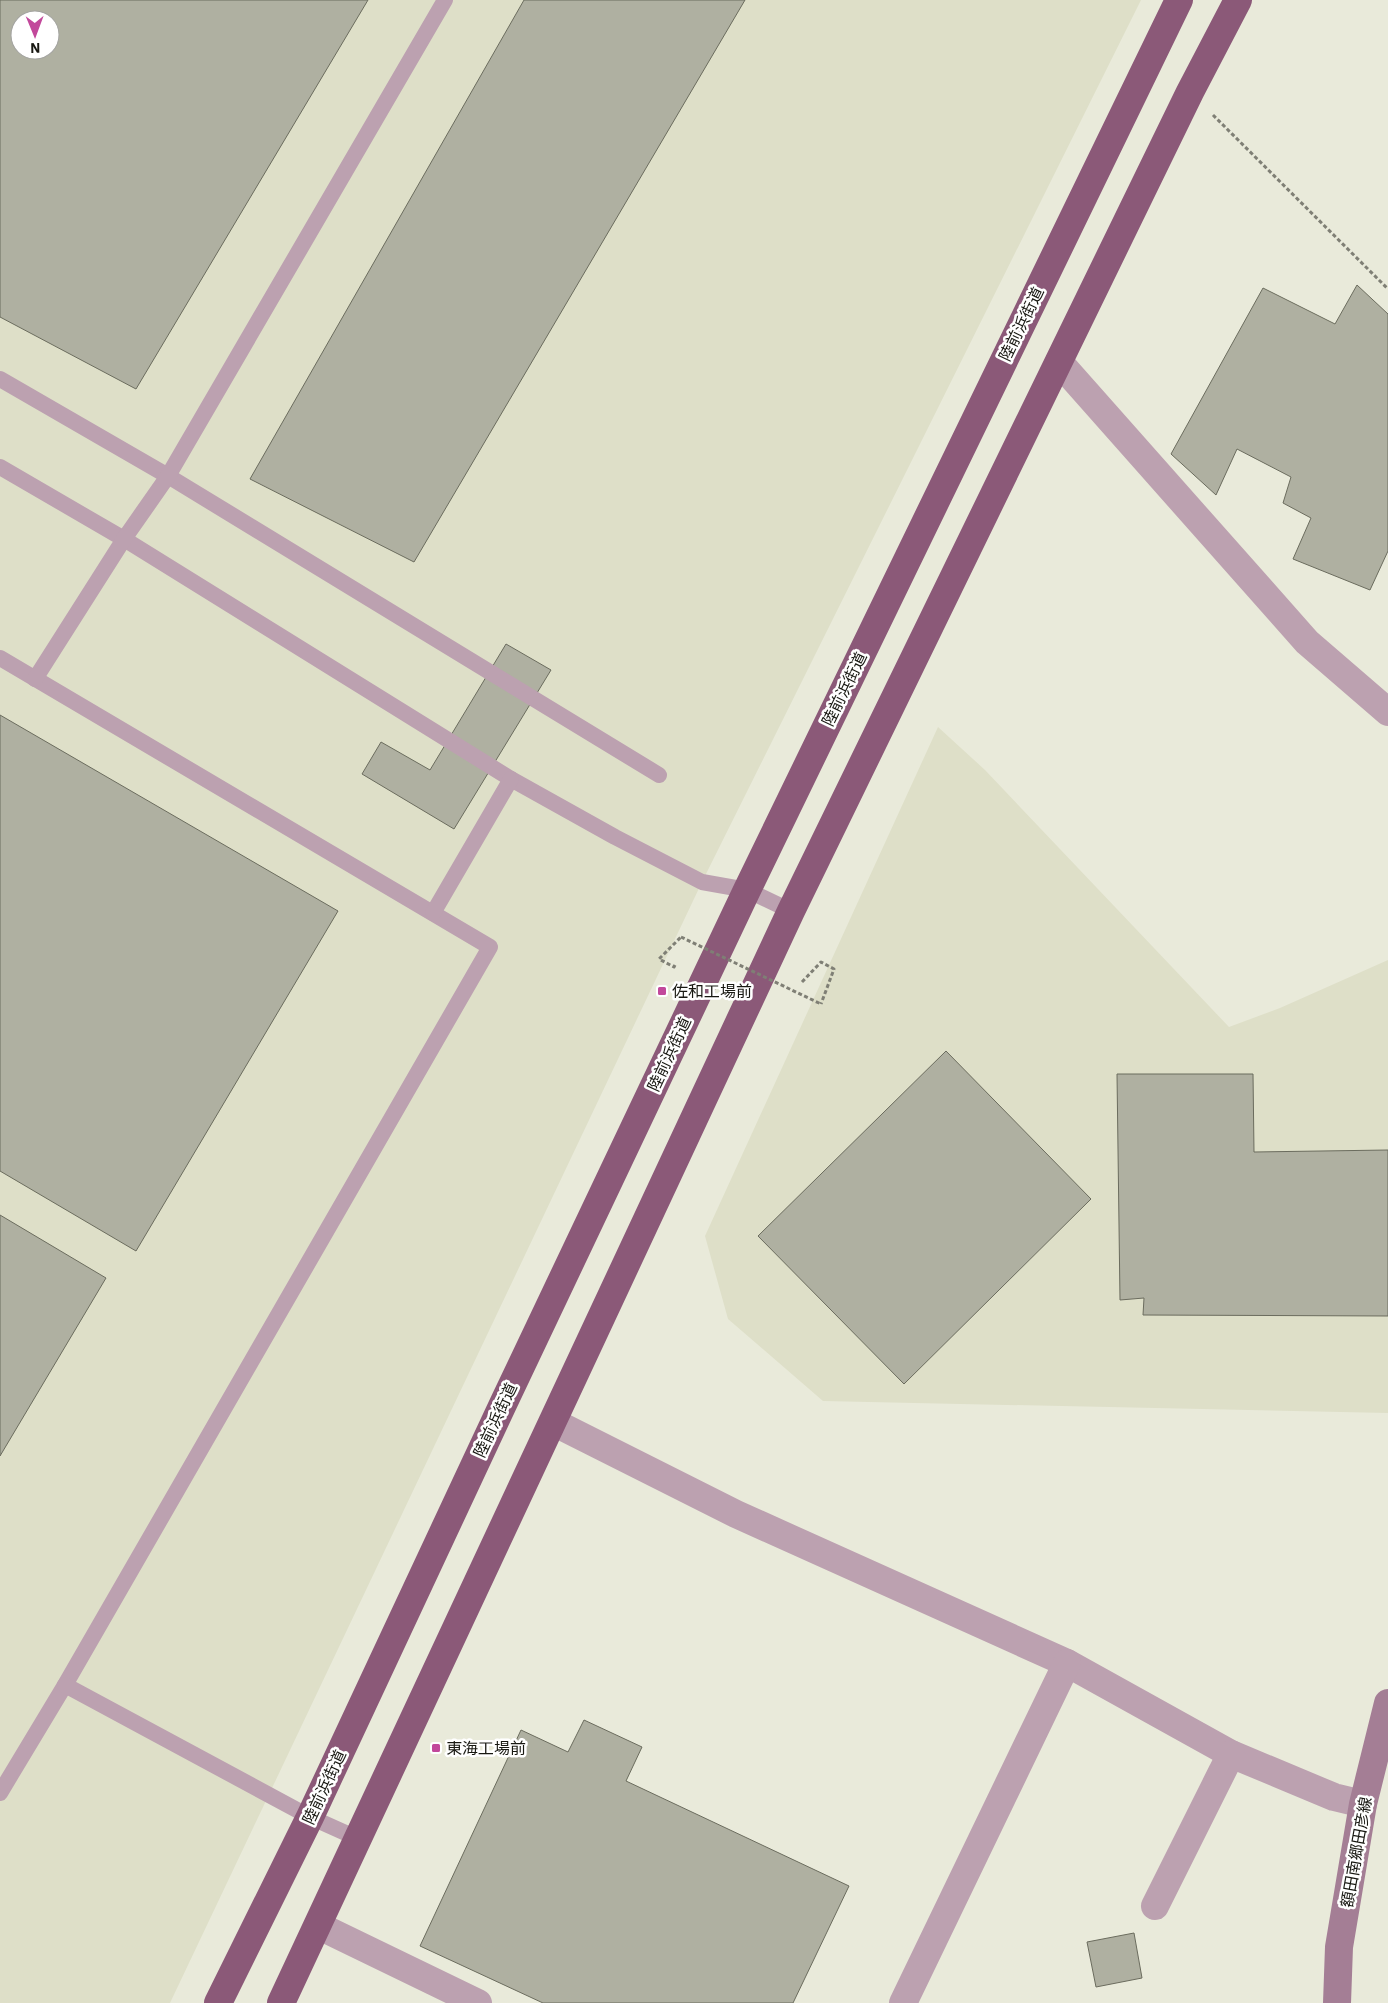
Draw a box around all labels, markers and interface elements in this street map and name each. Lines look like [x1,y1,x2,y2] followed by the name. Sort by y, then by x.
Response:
[10,10,60,60] north arrow
[30,39,40,57] text: N
[994,284,1048,364] street label: 陸前浜街道
[817,649,871,729] street label: 陸前浜街道
[672,981,752,1001] place label: 佐和工場前
[656,985,668,997] marker: 佐和工場前
[643,1014,695,1094] street label: 陸前浜街道
[469,1380,521,1460] street label: 陸前浜街道
[446,1738,526,1758] place label: 東海工場前
[430,1742,442,1754] marker: 東海工場前
[298,1747,350,1827] street label: 陸前浜街道
[1336,1795,1376,1909] street label: 額田南郷田彦線

